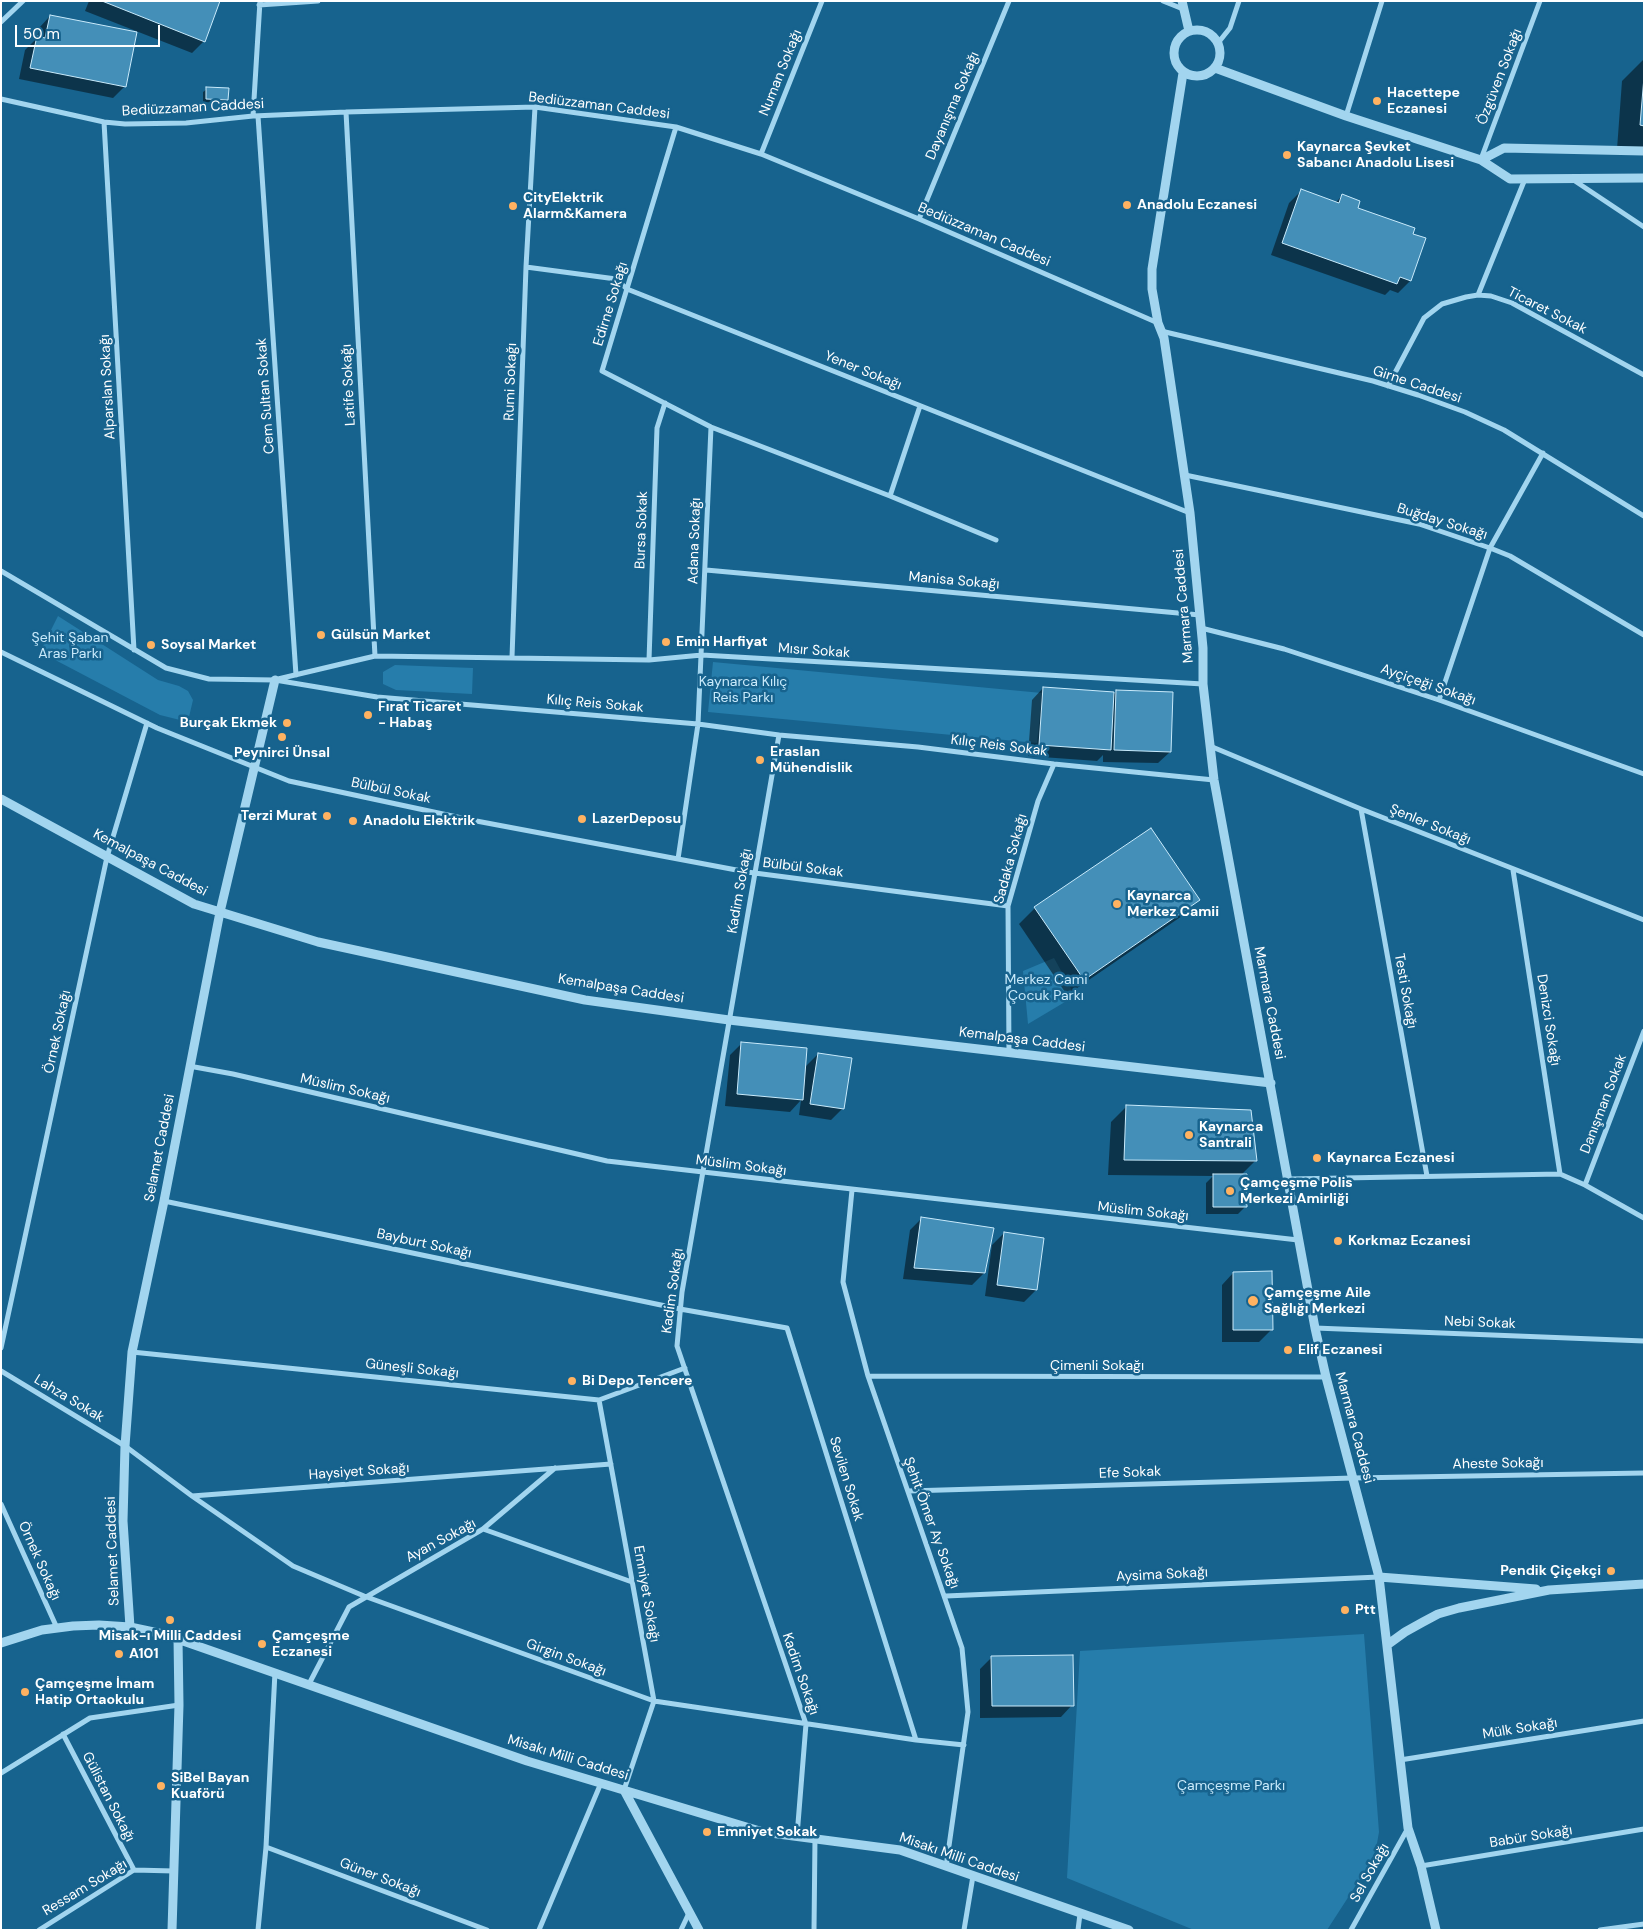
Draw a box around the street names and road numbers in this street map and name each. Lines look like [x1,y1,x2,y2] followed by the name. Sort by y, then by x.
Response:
[1474,26,1526,128] street label: Özgüven Sokağı
[756,27,806,119] street label: Numan Sokağı
[923,49,983,163] street label: Dayanışma Sokağı
[527,89,671,123] street label: Bediüzzaman Caddesi
[121,96,265,120] street label: Bediüzzaman Caddesi
[915,199,1053,271] street label: Bediüzzaman Caddesi
[590,260,632,348] street label: Edirne Sokağı
[1505,284,1589,338] street label: Ticaret Sokak
[97,334,119,440] street label: Alparslan Sokağı
[254,337,278,455] street label: Cem Sultan Sokak
[501,343,521,421] street label: Rumi Sokağı
[338,344,360,426] street label: Latife Sokağı
[822,348,904,394] street label: Yener Sokağı
[1370,363,1464,407] street label: Girne Caddesi
[632,491,652,569] street label: Bursa Sokak
[685,497,705,585] street label: Adana Sokağı
[1395,500,1489,544] street label: Buğday Sokağı
[1171,548,1197,664] street label: Marmara Caddesi
[908,569,1000,593] street label: Manisa Sokağı
[777,640,851,662] street label: Mısır Sokak
[1378,661,1478,709] street label: Ayçiçeği Sokağı
[546,691,644,717] street label: Kılıç Reis Sokak
[950,732,1048,760] street label: Kılıç Reis Sokak
[349,774,433,808] street label: Bülbül Sokak
[1387,801,1473,849] street label: Şenler Sokağı
[991,812,1031,906] street label: Sadaka Sokağı
[90,826,210,900] street label: Kemalpaşa Caddesi
[724,847,756,935] street label: Kadim Sokağı
[762,855,844,881] street label: Bülbül Sokak
[1250,945,1288,1061] street label: Marmara Caddesi
[1390,952,1420,1030] street label: Testi Sokağı
[557,971,685,1007] street label: Kemalpaşa Caddesi
[1532,973,1564,1067] street label: Denizci Sokağı
[41,989,75,1075] street label: Örnek Sokağı
[958,1024,1086,1056] street label: Kemalpaşa Caddesi
[1577,1052,1631,1156] street label: Danışman Sokak
[299,1071,391,1107] street label: Müslim Sokağı
[141,1093,179,1203] street label: Selamet Caddesi
[695,1152,787,1180] street label: Müslim Sokağı
[1097,1199,1189,1225] street label: Müslim Sokağı
[375,1226,473,1262] street label: Bayburt Sokağı
[659,1247,687,1335] street label: Kadim Sokağı
[1444,1313,1516,1333] street label: Nebi Sokak
[364,1356,460,1382] street label: Güneşli Sokağı
[1050,1358,1144,1374] street label: Çimenli Sokağı
[1331,1370,1377,1486] street label: Marmara Caddesi
[31,1371,107,1427] street label: Lahza Sokak
[825,1435,867,1523] street label: Sevilen Sokak
[899,1455,963,1591] street label: Şehit Ömer Ay Sokağı
[1452,1455,1544,1473] street label: Aheste Sokağı
[308,1460,410,1484] street label: Haysiyet Sokağı
[1099,1464,1161,1482] street label: Efe Sokak
[103,1496,123,1606] street label: Selamet Caddesi
[403,1515,479,1567] street label: Ayan Sokağı
[14,1519,64,1603] street label: Örnek Sokağı
[629,1544,663,1644] street label: Emniyet Sokağı
[1116,1564,1208,1586] street label: Aysima Sokağı
[778,1631,822,1717] street label: Kadim Sokağı
[524,1636,608,1680] street label: Girgin Sokağı
[1481,1715,1559,1743] street label: Mülk Sokağı
[505,1732,631,1784] street label: Misakı Milli Caddesi
[78,1749,138,1845] street label: Gülistan Sokağı
[1488,1822,1574,1852] street label: Babür Sokağı
[897,1830,1021,1886] street label: Misakı Milli Caddesi
[1347,1841,1393,1905] street label: Sel Sokağı
[337,1855,423,1901] street label: Güner Sokağı
[40,1856,130,1920] street label: Ressam Sokağı

